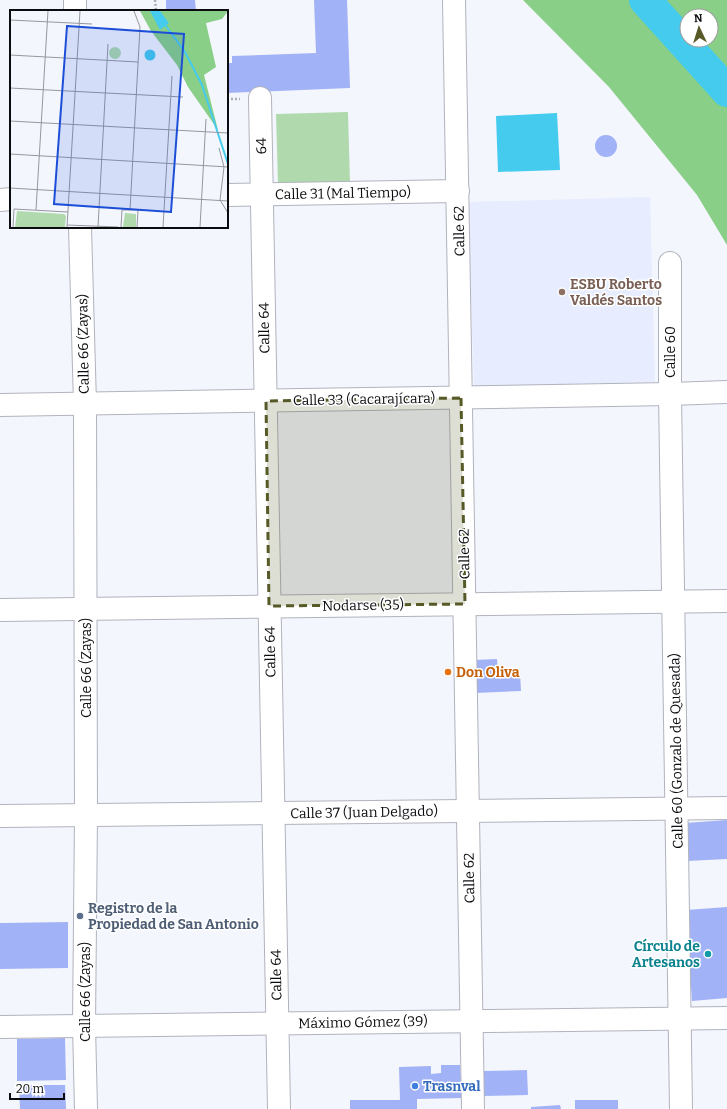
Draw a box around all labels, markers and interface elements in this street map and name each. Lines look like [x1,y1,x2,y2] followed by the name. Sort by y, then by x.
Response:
[679,8,719,48] north arrow
[10,10,228,228] inset map
[694,12,704,25] text: N
[253,138,270,154] street label: 64
[275,184,411,203] street label: Calle 31 (Mal Tiempo)
[451,206,468,256] street label: Calle 62
[570,276,662,309] place label: ESBU Roberto Valdés Santos
[557,287,567,297] marker: ESBU Roberto Valdés Santos
[74,294,93,394] street label: Calle 66 (Zayas)
[256,302,273,354] street label: Calle 64
[662,326,679,378] street label: Calle 60
[293,390,435,409] street label: Calle 33 (Cacarajícara)
[456,529,473,579] street label: Calle 62
[322,596,404,615] street label: Nodarse (35)
[78,618,95,718] street label: Calle 66 (Zayas)
[262,626,279,678] street label: Calle 64
[666,653,687,849] street label: Calle 60 (Gonzalo de Quesada)
[456,664,520,681] place label: Don Oliva
[443,667,453,677] marker: Don Oliva
[290,803,438,822] street label: Calle 37 (Juan Delgado)
[461,853,478,903] street label: Calle 62
[88,900,259,933] place label: Registro de la Propiedad de San Antonio
[75,911,85,921] marker: Registro de la Propiedad de San Antonio
[632,938,700,971] place label: Círculo de Artesanos
[77,942,94,1042] street label: Calle 66 (Zayas)
[268,949,285,1001] street label: Calle 64
[703,949,713,959] marker: Círculo de Artesanos
[298,1013,428,1032] street label: Máximo Gómez (39)
[10,1075,64,1101] scale bar
[423,1078,481,1095] place label: Trasnval
[410,1081,420,1091] marker: Trasnval
[16,1082,45,1096] text: 20 m

